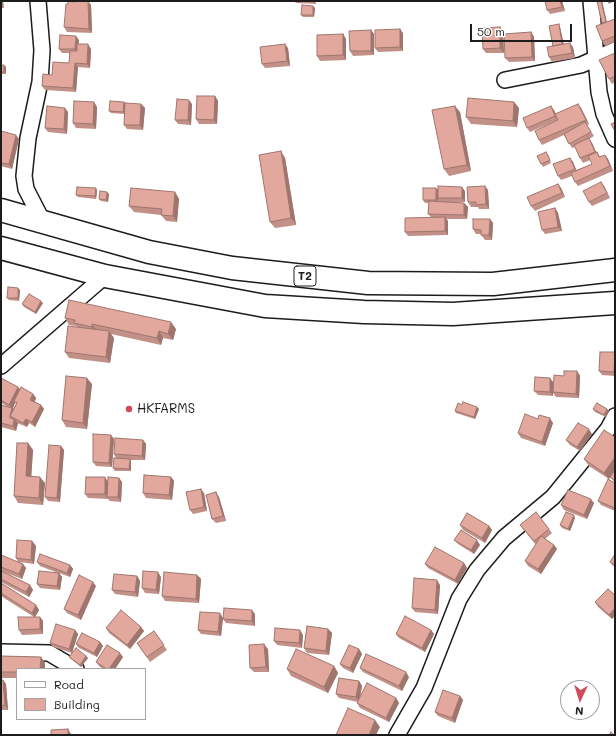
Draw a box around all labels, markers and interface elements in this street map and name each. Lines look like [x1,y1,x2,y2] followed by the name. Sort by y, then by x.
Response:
[472,16,574,42] scale bar
[477,23,505,39] text: 50 m
[294,266,316,286] road number: T2
[137,401,195,417] place label: HKFARMS
[124,404,134,414] marker: HKFARMS
[16,668,146,720] legend
[54,676,84,692] text: Road
[560,680,600,720] north arrow
[54,696,100,712] text: Building
[575,704,584,719] text: N

